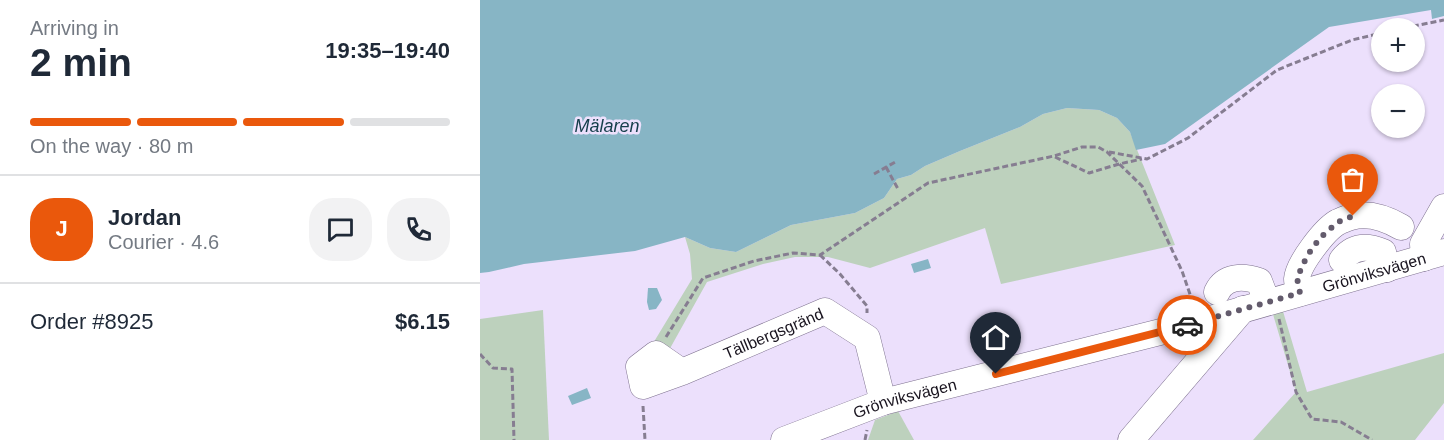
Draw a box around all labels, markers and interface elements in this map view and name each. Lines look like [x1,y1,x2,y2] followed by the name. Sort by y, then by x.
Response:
[30,17,119,39] text: Arriving in
[1371,18,1425,138] map controls
[1371,18,1425,72] button: +
[325,38,450,63] text: 19:35–19:40
[30,41,132,84] text: 2 min
[1371,84,1425,138] button: −
[574,116,640,136] water label: Mälaren
[30,135,193,157] text: On the way · 80 m
[1327,154,1378,216] pin
[1336,163,1369,196] icon: bag
[309,198,372,261] button: chat
[387,198,450,261] button: phone
[108,205,181,230] text: Jordan
[55,216,68,241] text: J
[108,231,219,253] text: Courier · 4.6
[1320,249,1428,295] street label: Grönviksvägen
[1157,295,1217,355] courier
[721,304,826,362] street label: Tällbergsgränd
[30,309,154,334] text: Order #8925
[395,309,450,334] text: $6.15
[1171,309,1204,342] icon: car
[970,312,1021,374] pin
[979,321,1012,354] icon: home
[851,375,958,421] street label: Grönviksvägen

